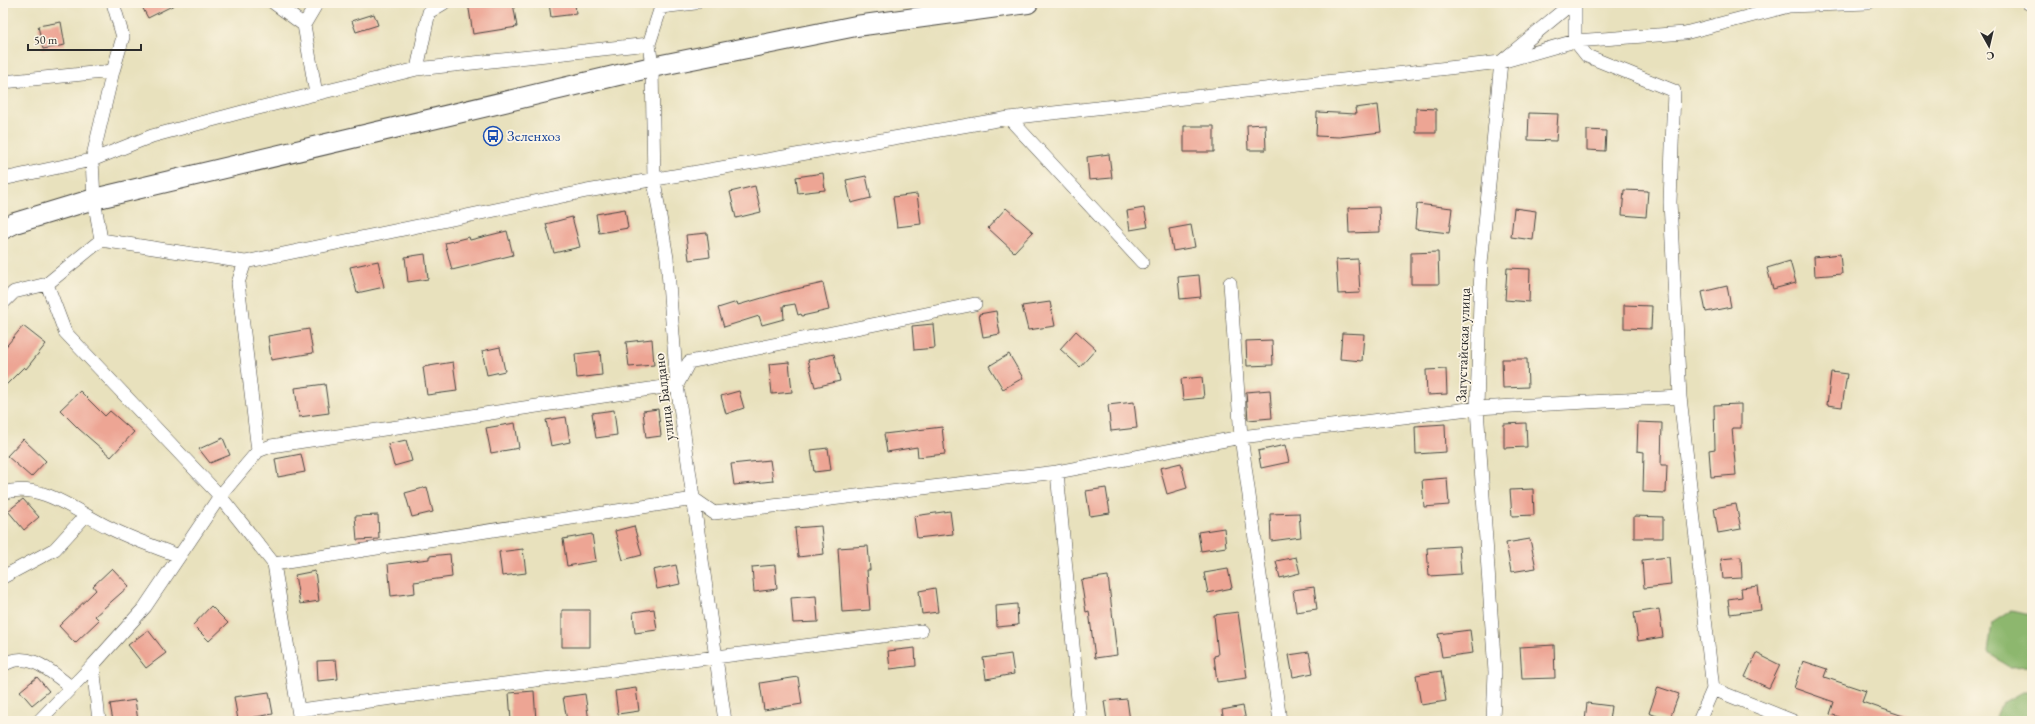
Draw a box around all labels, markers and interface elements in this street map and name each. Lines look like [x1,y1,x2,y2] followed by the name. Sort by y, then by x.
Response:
[28,26,141,52] scale bar
[1969,26,2009,66] north arrow
[34,32,58,48] text: 50 m
[1985,48,1995,63] text: С
[482,125,504,147] bus stop icon: Зеленхоз
[507,126,561,145] place label: Зеленхоз
[1451,287,1474,403] street label: Загустайская улица
[649,352,678,442] street label: улица Балдано

